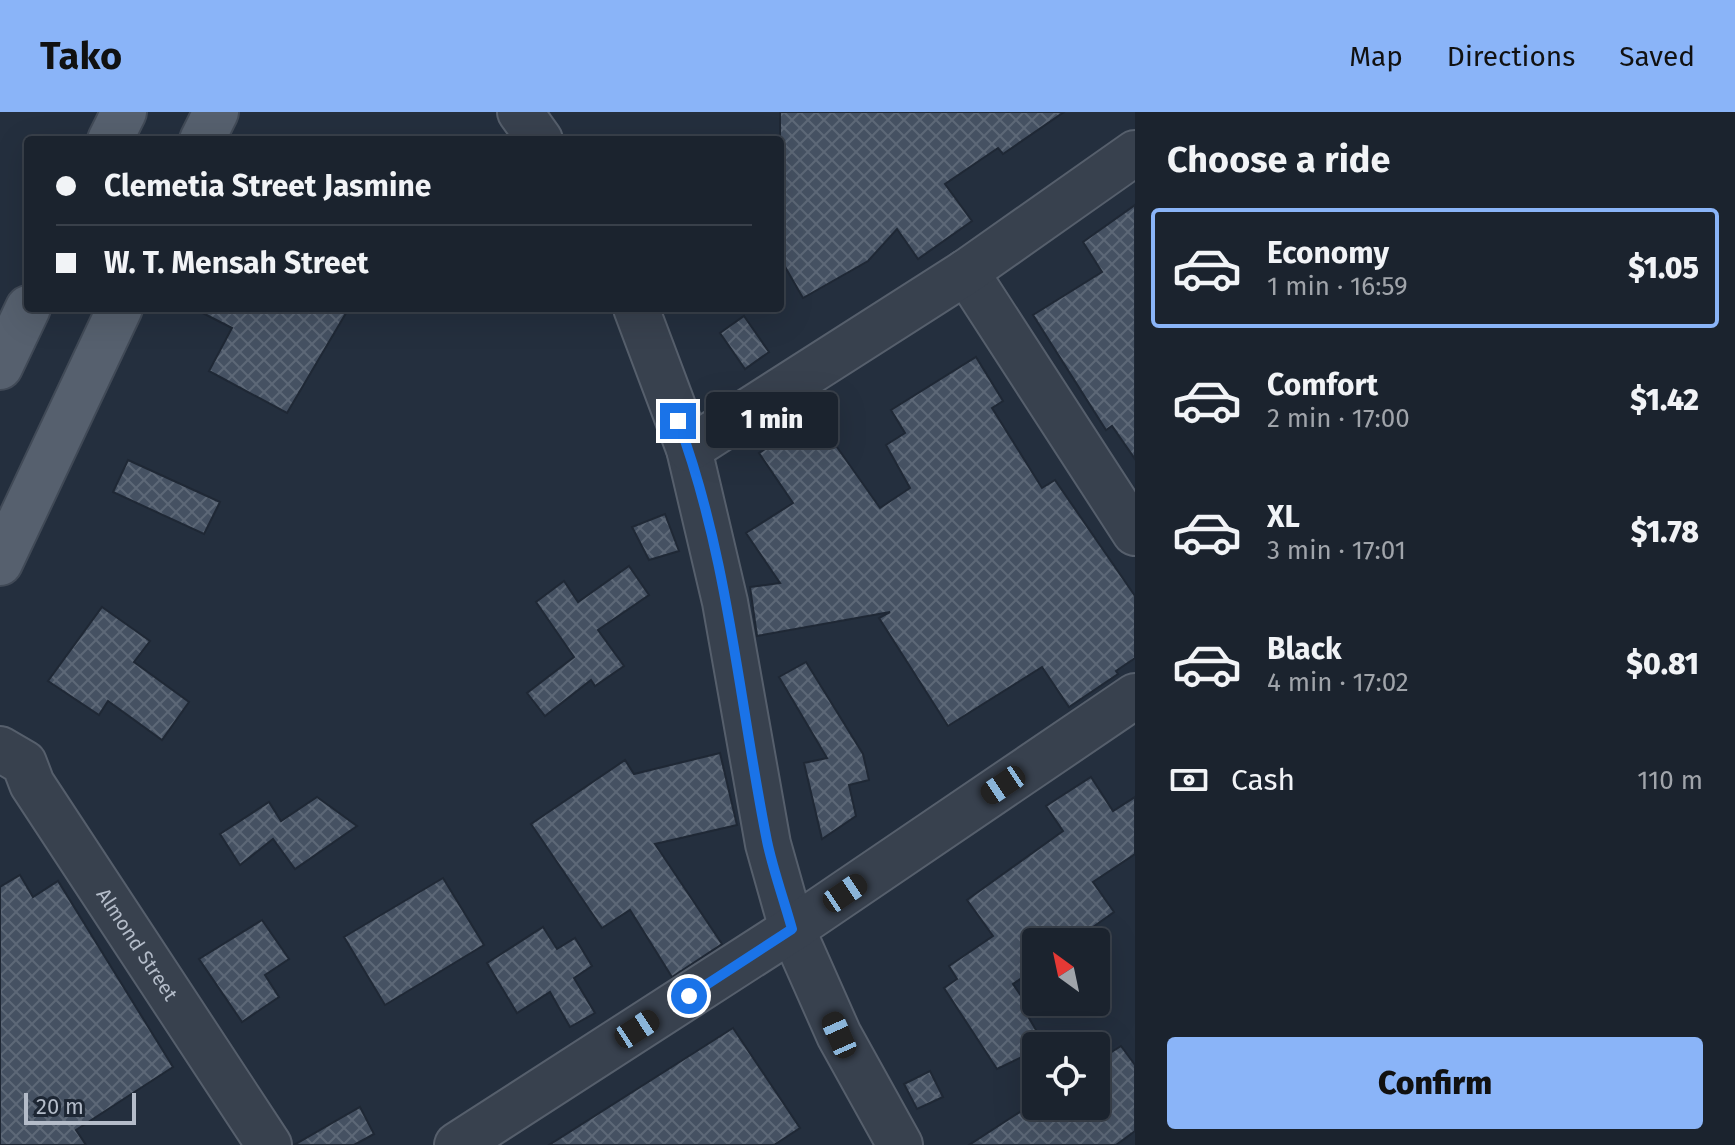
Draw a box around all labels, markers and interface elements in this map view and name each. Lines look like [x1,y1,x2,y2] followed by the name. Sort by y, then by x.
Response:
[40,33,122,79] text: Tako
[1349,40,1403,73] text: Map
[1447,40,1575,73] text: Directions
[1619,40,1695,73] text: Saved
[1167,138,1390,182] text: Choose a ride
[104,168,431,204] text: Clemetia Street Jasmine
[1171,232,1243,304] icon: car
[1267,235,1389,271] text: Economy
[104,245,369,281] text: W. T. Mensah Street
[1628,250,1699,286] text: $1.05
[1267,271,1408,302] text: 1 min · 16:59
[1171,364,1243,436] icon: car
[1267,367,1378,403] text: Comfort
[1630,382,1699,418] text: $1.42
[706,393,838,449] callout: 1 min
[660,403,696,439] route end
[1267,403,1410,434] text: 2 min · 17:00
[741,404,803,435] text: 1 min
[1171,496,1243,568] icon: car
[1267,499,1300,535] text: XL
[1631,514,1699,550] text: $1.78
[1267,535,1406,566] text: 3 min · 17:01
[1171,628,1243,700] icon: car
[1267,631,1342,667] text: Black
[1626,646,1699,682] text: $0.81
[1267,667,1409,698] text: 4 min · 17:02
[1167,758,1211,802] icon: cash
[976,762,1030,808] car
[1231,762,1295,798] text: Cash
[1637,765,1703,796] text: 110 m
[818,870,872,916] car
[92,884,183,1006] street label: Almond Street
[1022,928,1110,1016] north arrow
[1022,928,1110,1120] map controls
[671,978,707,1014] route start
[610,1006,664,1052] car
[818,1008,860,1062] car
[1022,1032,1110,1120] button: locate
[1167,1037,1703,1129] button: Confirm
[24,1089,136,1125] scale bar
[36,1093,84,1120] text: 20 m

